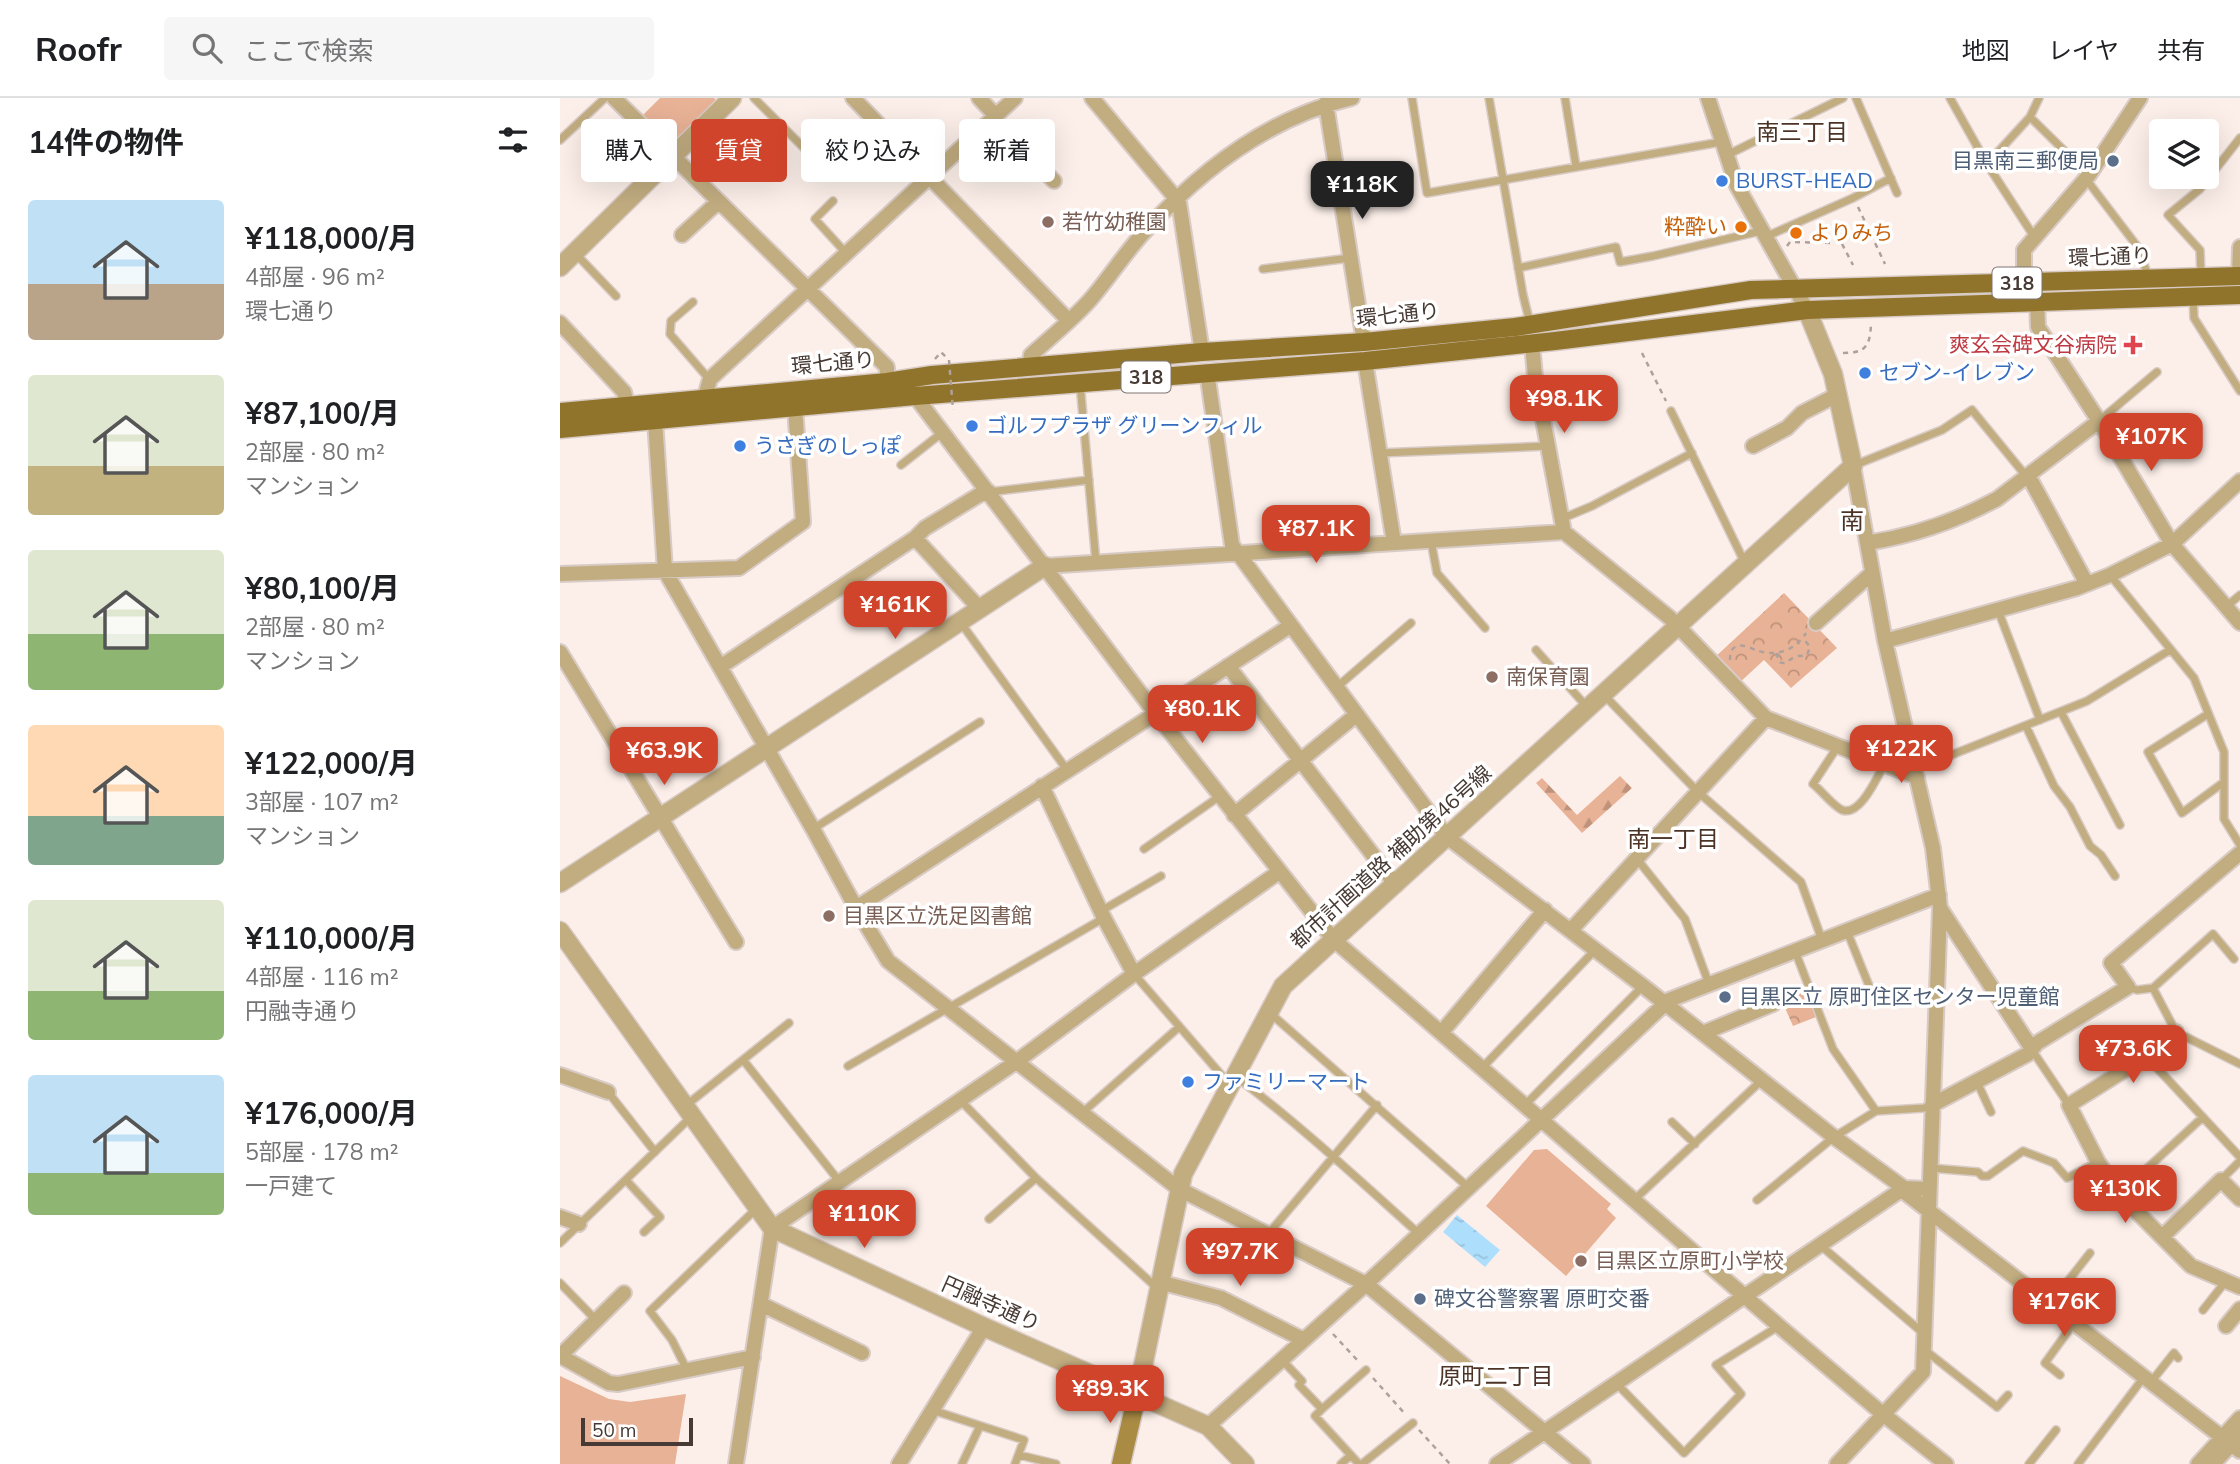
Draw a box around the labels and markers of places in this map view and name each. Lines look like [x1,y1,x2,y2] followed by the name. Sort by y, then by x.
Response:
[1952,147,2099,173] place label: 目黒南三郵便局
[2105,153,2121,169] marker: 目黒南三郵便局
[1313,162,1411,221] pin: ¥118K
[1736,167,1873,193] place label: BURST-HEAD
[1714,173,1730,189] marker: BURST-HEAD
[1062,208,1167,234] place label: 若竹幼稚園
[1664,213,1727,239] place label: 粋酔い
[1040,214,1056,230] marker: 若竹幼稚園
[1733,219,1749,235] marker: 粋酔い
[1810,219,1894,245] place label: よりみち
[1788,225,1804,241] marker: よりみち
[1949,331,2117,357] place label: 爽玄会碑文谷病院
[2123,335,2143,355] marker: 爽玄会碑文谷病院
[1879,359,2035,385] place label: セブン-イレブン
[1857,365,1873,381] marker: セブン-イレブン
[1507,376,1621,435] pin: ¥98.1K
[986,412,1262,438] place label: ゴルフプラザ グリーンフィル
[2102,414,2200,473] pin: ¥107K
[964,418,980,434] marker: ゴルフプラザ グリーンフィル
[754,432,901,458] place label: うさぎのしっぽ
[732,438,748,454] marker: うさぎのしっぽ
[1259,505,1373,565] pin: ¥87.1K
[846,582,944,641] pin: ¥161K
[1506,663,1590,689] place label: 南保育園
[1484,669,1500,685] marker: 南保育園
[1145,686,1259,745] pin: ¥80.1K
[1852,726,1950,785] pin: ¥122K
[607,728,721,787] pin: ¥63.9K
[843,902,1032,928] place label: 目黒区立洗足図書館
[821,908,837,924] marker: 目黒区立洗足図書館
[1739,983,2059,1009] place label: 目黒区立 原町住区センター児童館
[1717,989,1733,1005] marker: 目黒区立 原町住区センター児童館
[2076,1026,2190,1085] pin: ¥73.6K
[1202,1068,1370,1094] place label: ファミリーマート
[1180,1074,1196,1090] marker: ファミリーマート
[2076,1166,2174,1225] pin: ¥130K
[815,1190,913,1250] pin: ¥110K
[1183,1228,1297,1288] pin: ¥97.7K
[1595,1247,1784,1273] place label: 目黒区立原町小学校
[1573,1253,1589,1269] marker: 目黒区立原町小学校
[2015,1278,2113,1338] pin: ¥176K
[1434,1285,1649,1311] place label: 碑文谷警察署 原町交番
[1412,1291,1428,1307] marker: 碑文谷警察署 原町交番
[1053,1366,1167,1425] pin: ¥89.3K

